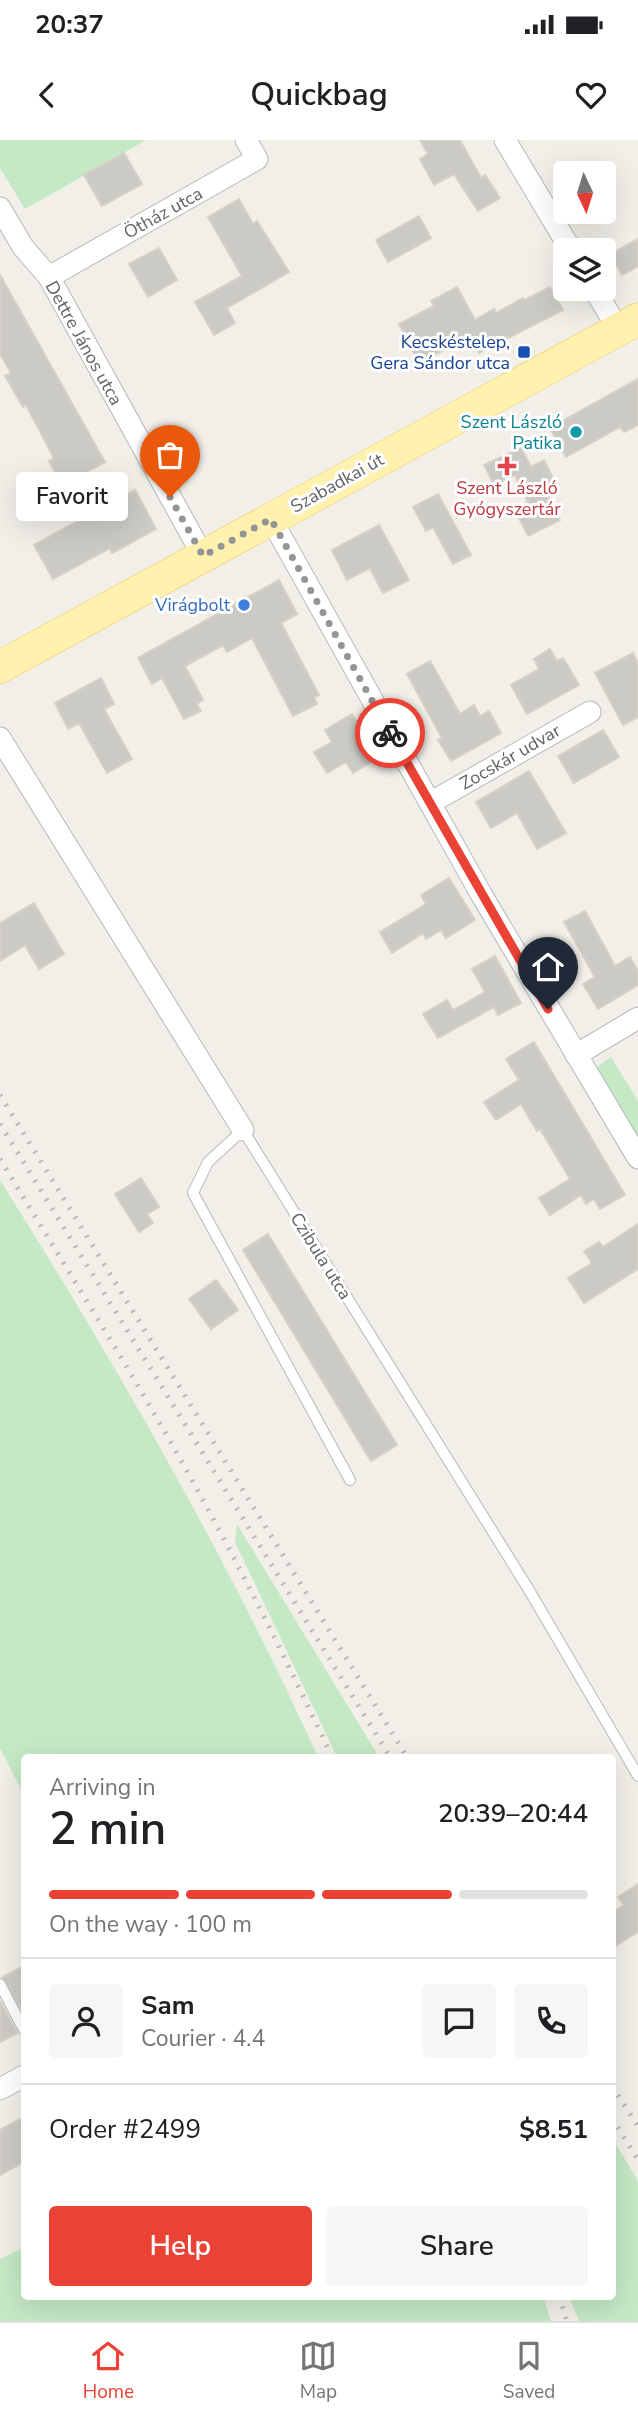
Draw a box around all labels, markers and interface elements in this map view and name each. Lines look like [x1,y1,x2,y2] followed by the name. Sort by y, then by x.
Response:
[35,7,104,42] text: 20:37
[250,73,388,116] text: Quickbag
[28,76,66,114] icon: back
[572,76,610,114] icon: heart
[553,161,616,224] north arrow
[553,161,616,301] map controls
[119,181,207,245] street label: Ötház utca
[553,238,616,301] button: layers
[40,276,128,410] street label: Dettre János utca
[370,330,510,375] place label: Kecskéstelep, Gera Sándor utca
[516,344,532,360] marker: Kecskéstelep, Gera Sándor utca
[461,410,562,455] place label: Szent László Patika
[568,424,584,440] marker: Szent László Patika
[140,425,200,497] pin
[151,436,189,474] icon: bag
[286,447,388,518] street label: Szabadkai út
[499,458,515,474] marker: Szent László Gyógyszertár
[16,472,128,522] callout: Favorit
[453,476,561,521] place label: Szent László Gyógyszertár
[36,481,108,512] text: Favorit
[154,593,231,617] place label: Virágbolt
[236,597,252,613] marker: Virágbolt
[355,698,425,768] courier
[371,714,409,752] icon: bike
[455,718,565,796] street label: Zocskár udvar
[518,937,578,1009] pin
[529,948,567,986] icon: home
[285,1208,357,1304] street label: Czibula utca
[49,1772,156,1803] text: Arriving in
[438,1796,588,1831] text: 20:39–20:44
[49,1797,166,1860] text: 2 min
[49,1909,252,1940] text: On the way · 100 m
[49,1984,123,2058] button: person
[422,1984,496,2058] button: chat
[514,1984,588,2058] button: phone
[141,1988,194,2023] text: Sam
[141,2023,265,2054] text: Courier · 4.4
[49,2112,201,2147] text: Order #2499
[519,2112,588,2147] text: $8.51
[49,2206,312,2286] button: Help
[326,2206,588,2286] button: Share
[83,2337,134,2405] tab: Home
[299,2337,337,2405] tab: Map
[503,2337,555,2405] tab: Saved

